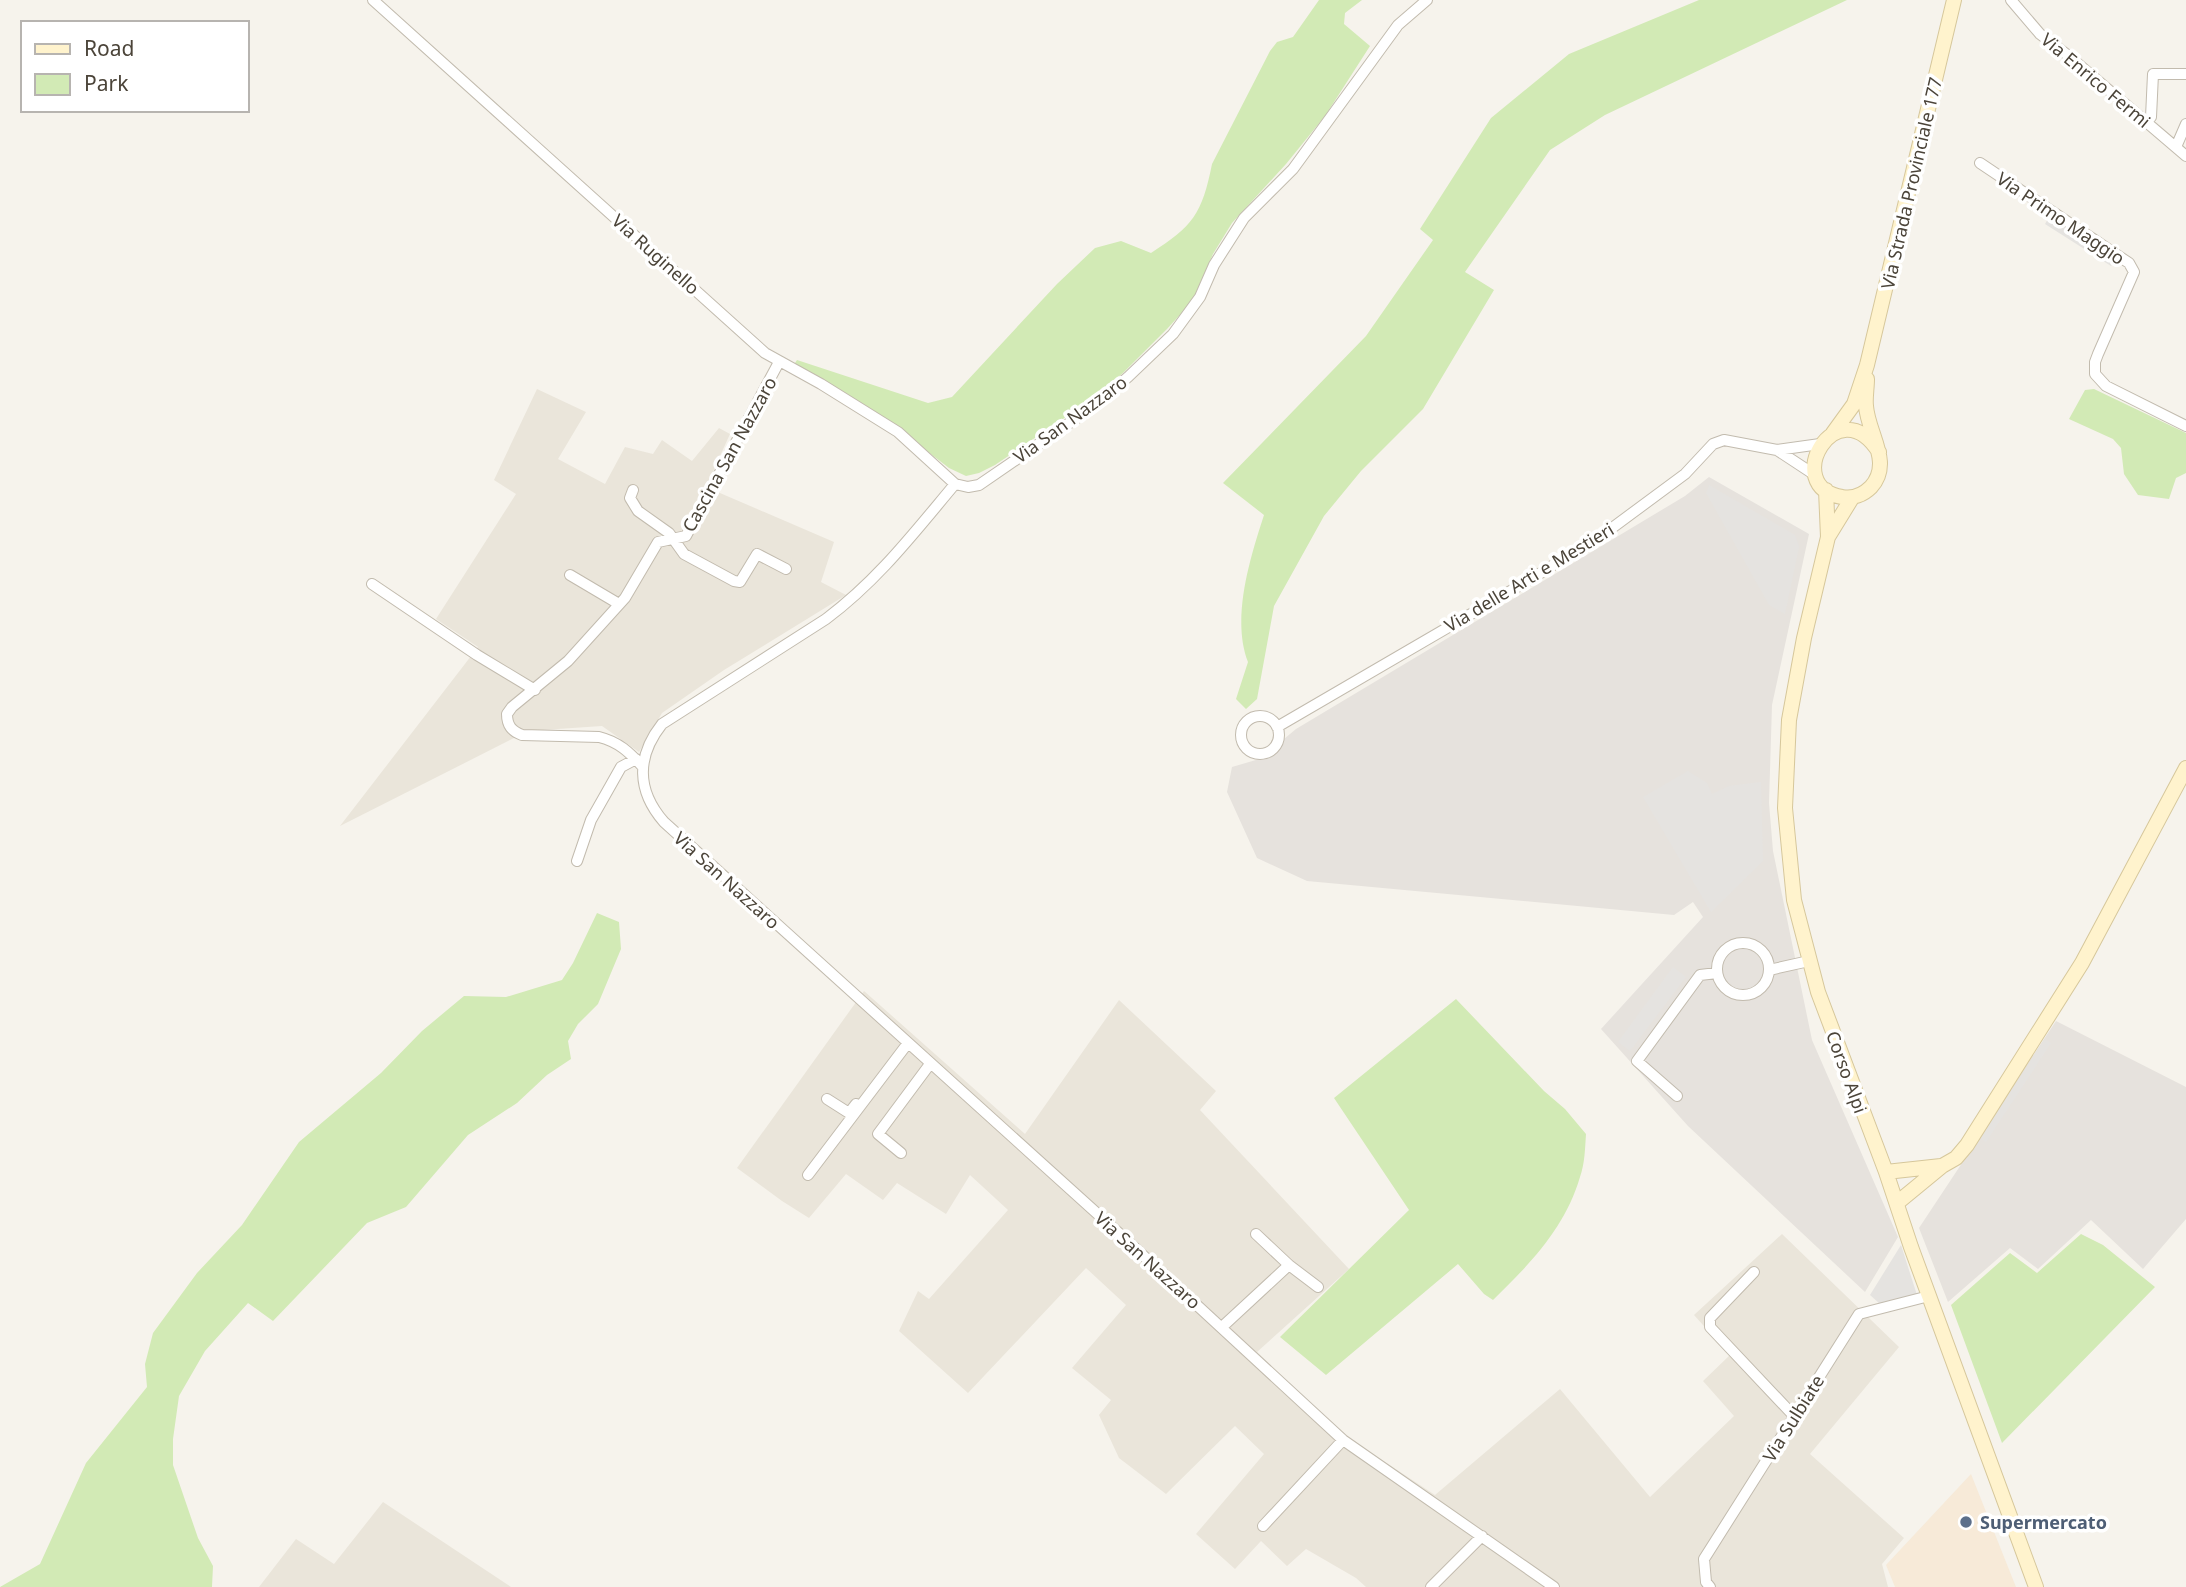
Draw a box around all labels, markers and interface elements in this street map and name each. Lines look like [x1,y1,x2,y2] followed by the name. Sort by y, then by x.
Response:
[21,21,248,112] legend
[2036,27,2156,133] street label: Via Enrico Fermi
[84,34,134,62] text: Road
[84,69,129,97] text: Park
[1875,75,1947,291] street label: Via Strada Provinciale 177
[1992,166,2130,270] street label: Via Primo Maggio
[607,208,705,300] street label: Via Ruginello
[1008,370,1132,468] street label: Via San Nazzaro
[676,372,782,536] street label: Cascina San Nazzaro
[1440,517,1618,637] street label: Via delle Arti e Mestieri
[669,826,785,934] street label: Via San Nazzaro
[1821,1028,1873,1116] street label: Corso Alpi
[1090,1206,1206,1314] street label: Via San Nazzaro
[1757,1370,1829,1466] street label: Via Sulbiate
[1980,1510,2107,1534] place label: Supermercato
[1958,1514,1974,1530] marker: Supermercato

